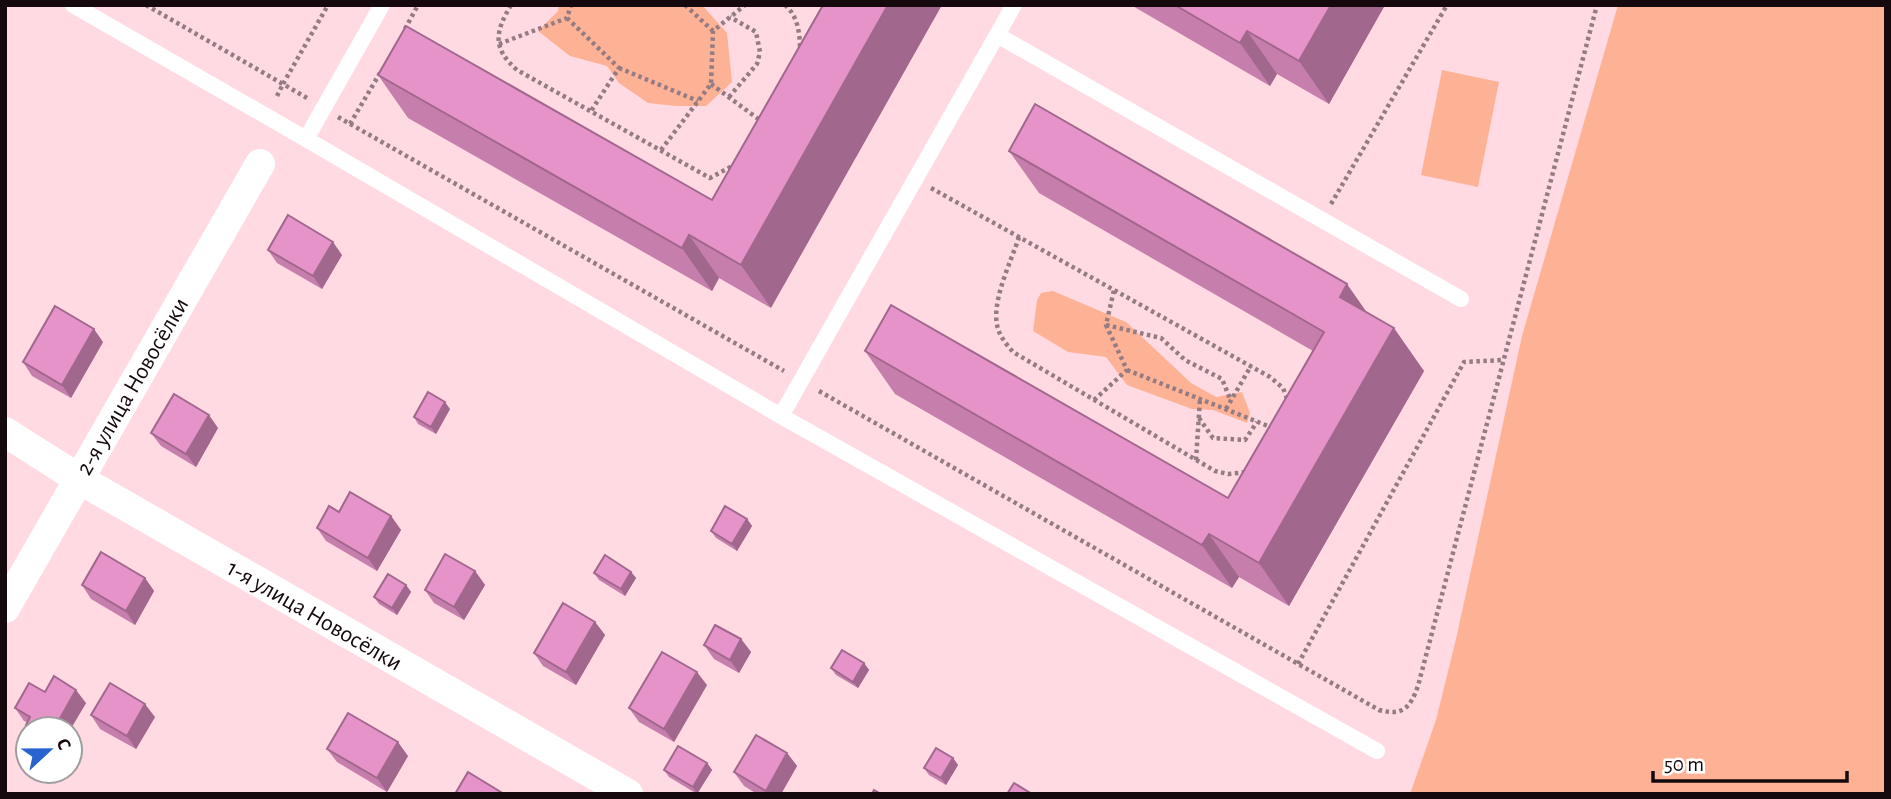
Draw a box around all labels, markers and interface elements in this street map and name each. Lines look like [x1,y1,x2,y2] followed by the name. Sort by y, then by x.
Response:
[72,294,193,479] street label: 2-я улица Новосёлки
[223,556,406,676] street label: 1-я улица Новосёлки
[14,715,84,785] north arrow
[53,736,74,753] text: С
[1653,740,1847,784] scale bar
[1664,754,1704,775] text: 50 m

